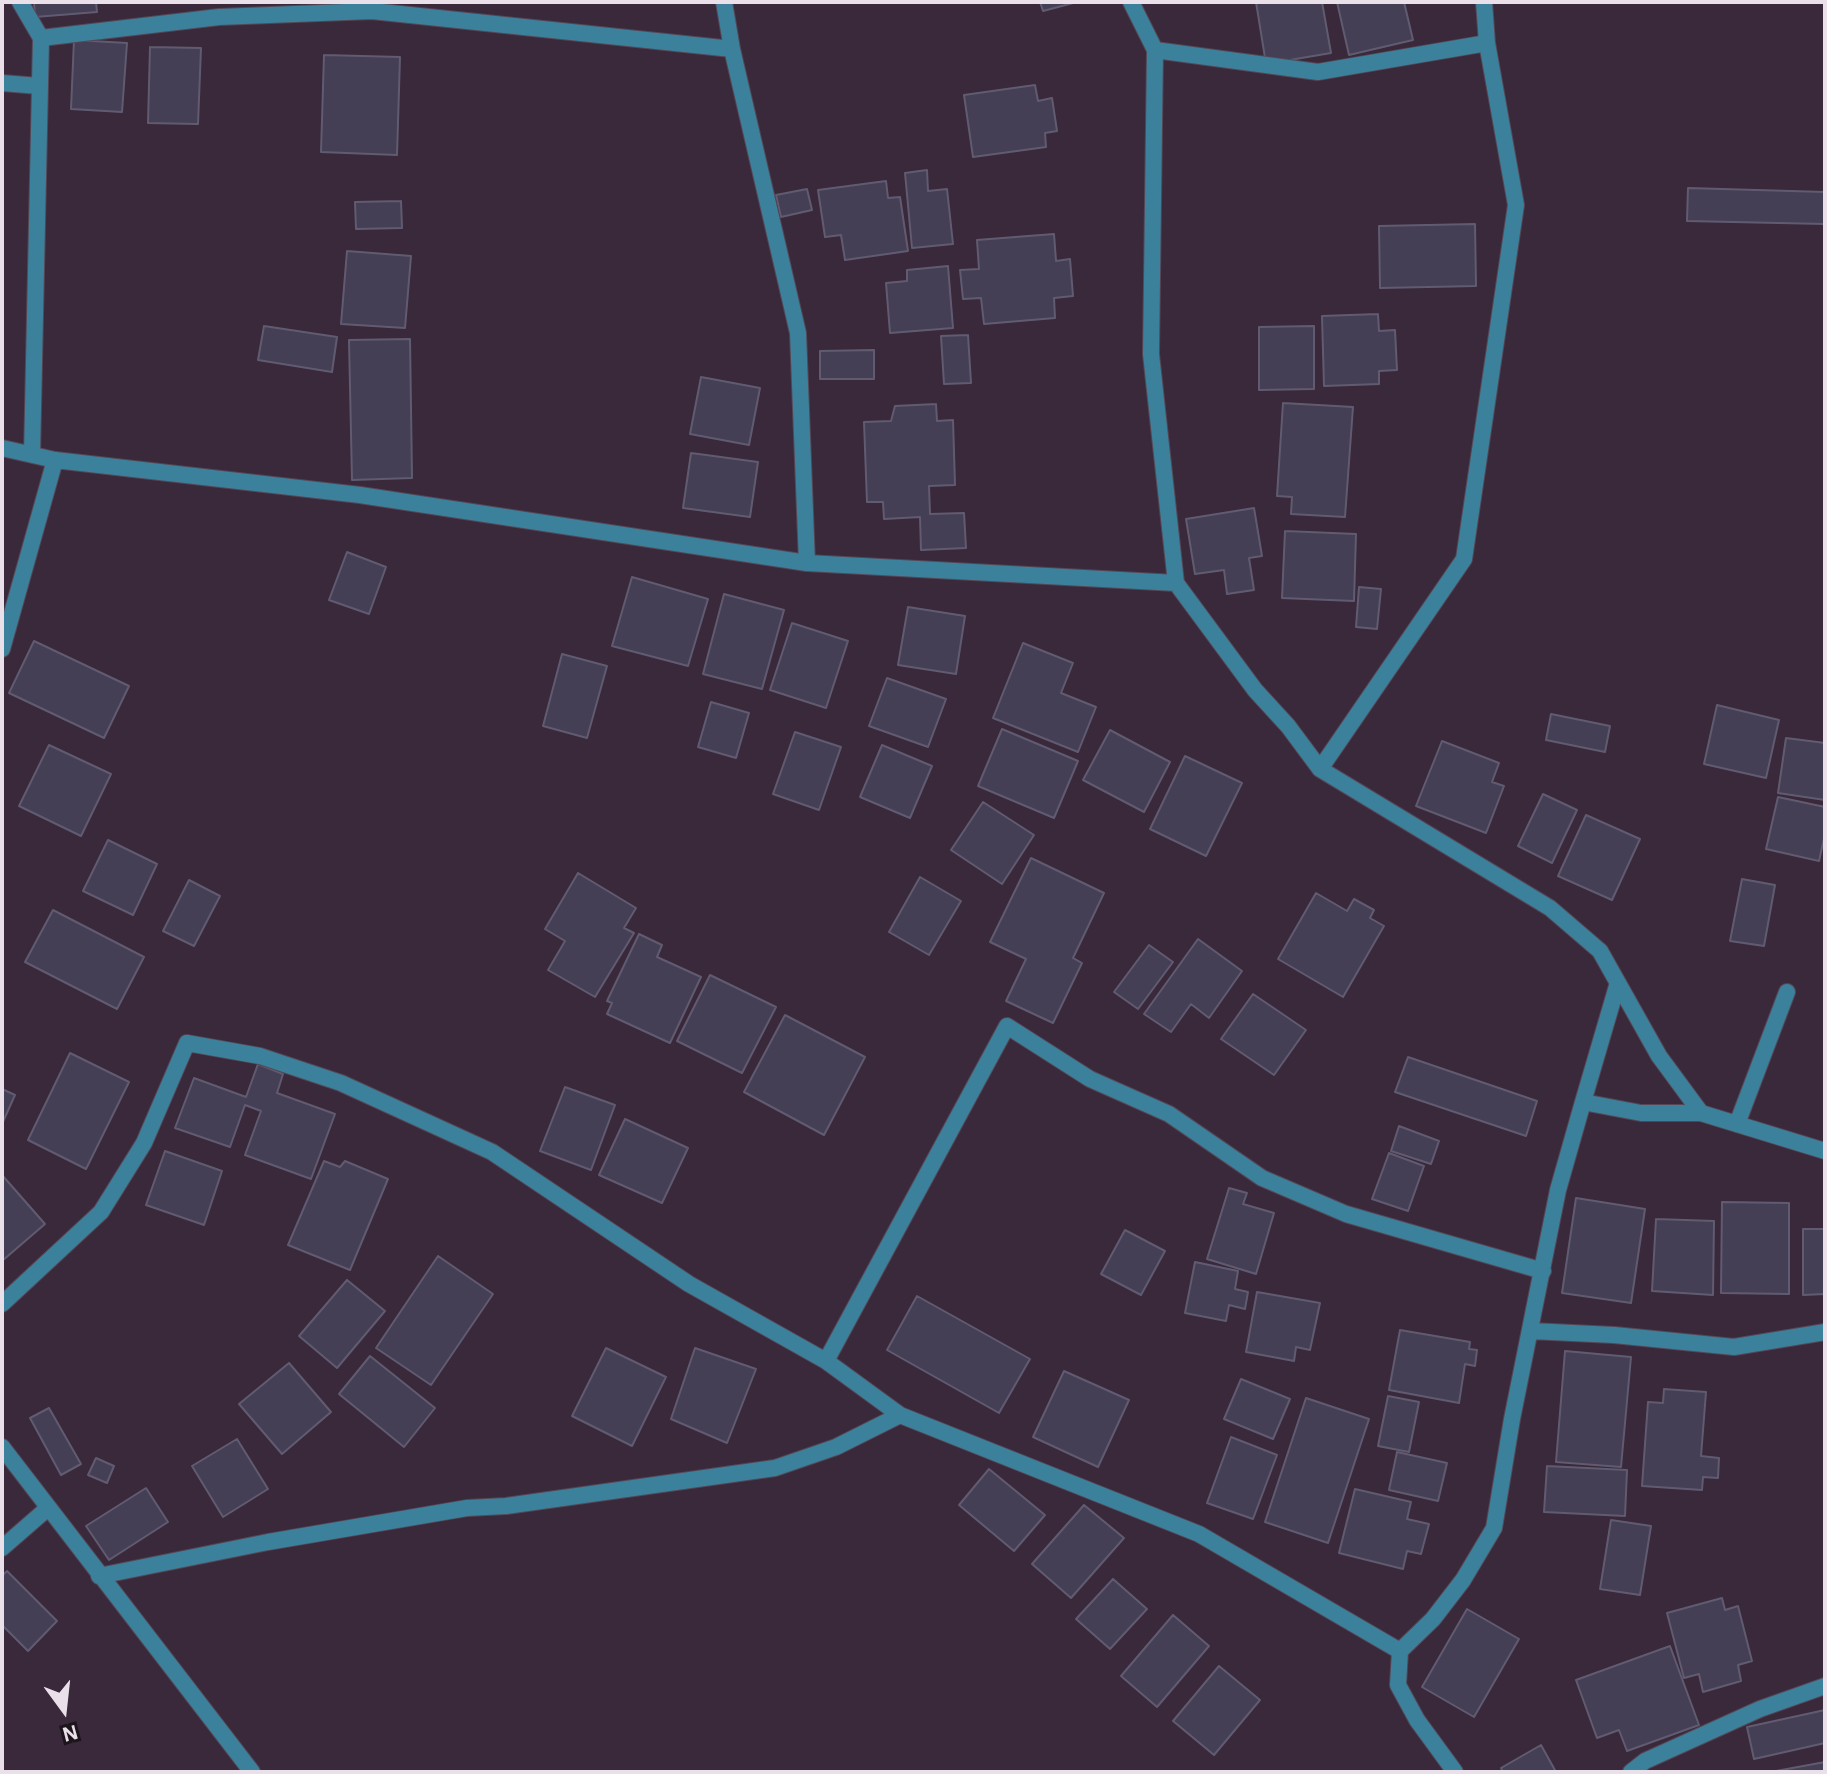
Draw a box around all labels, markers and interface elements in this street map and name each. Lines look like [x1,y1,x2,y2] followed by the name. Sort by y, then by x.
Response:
[24,1670,104,1750] north arrow
[60,1721,80,1746] text: N

